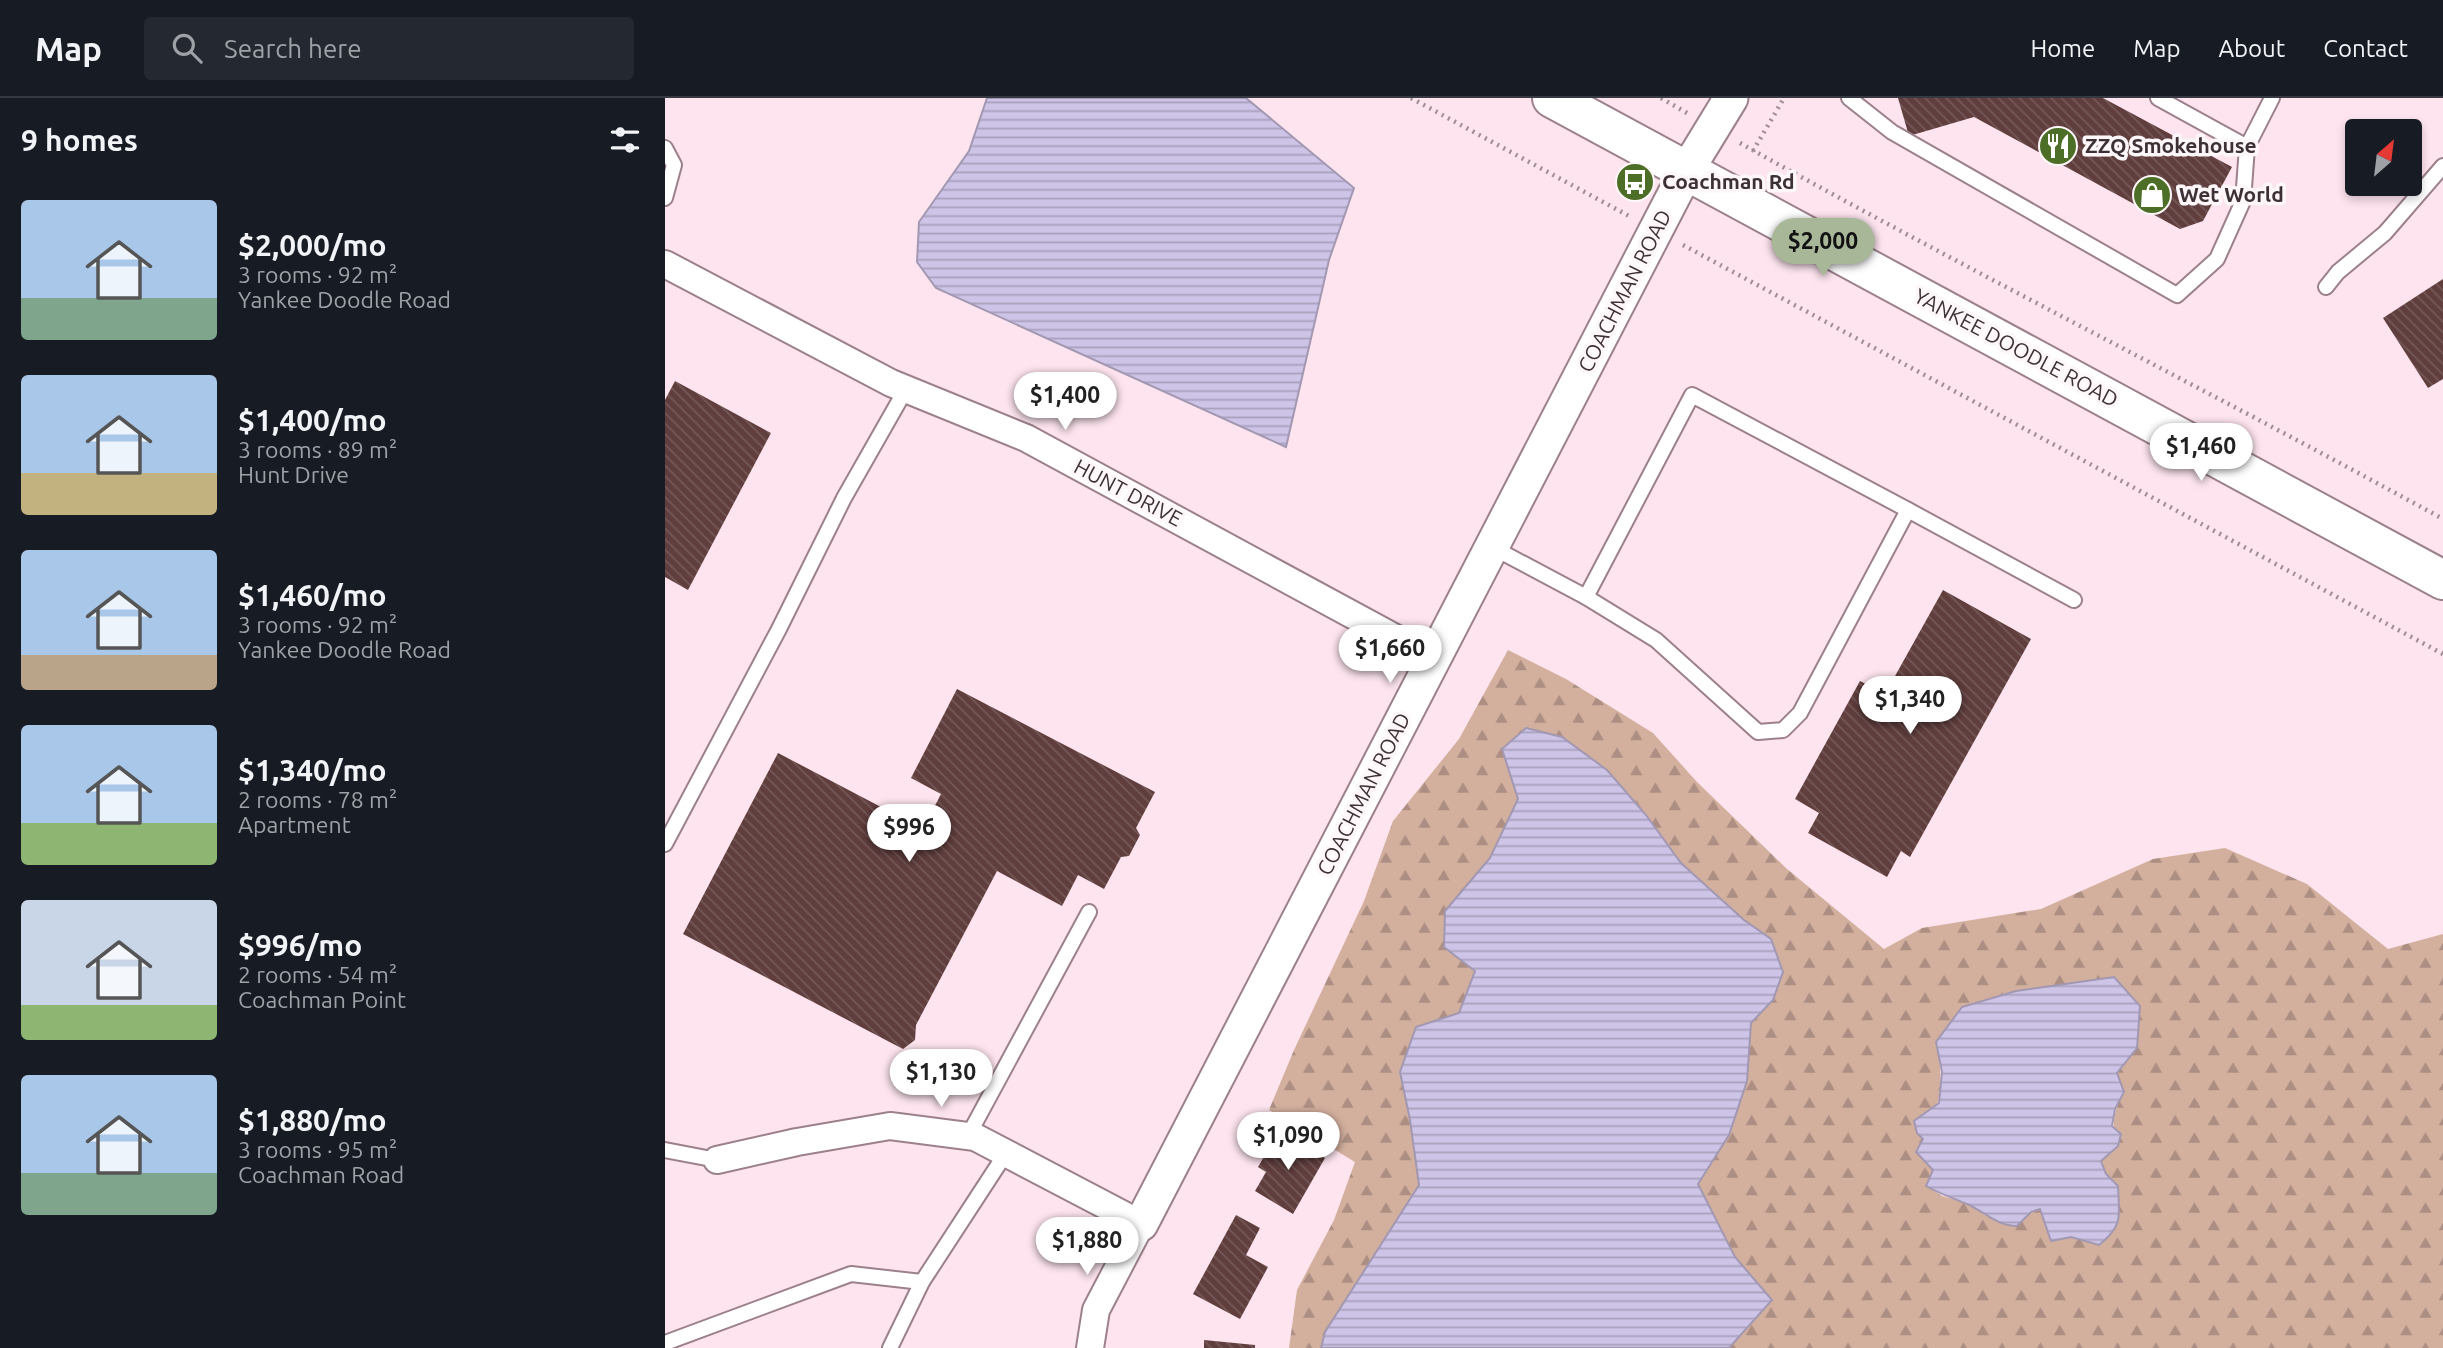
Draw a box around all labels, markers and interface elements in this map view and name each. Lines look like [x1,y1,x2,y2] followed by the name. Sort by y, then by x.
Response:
[144,17,634,80] search box
[168,29,206,67] icon: search
[35,30,102,67] text: Map
[224,34,362,63] text: Search here
[2030,35,2095,62] text: Home
[2133,35,2180,62] text: Map
[2218,35,2285,62] text: About
[2323,35,2408,62] text: Contact
[2345,119,2422,196] north arrow
[2345,119,2422,196] map controls
[606,121,644,159] icon: filters
[21,123,138,157] text: 9 homes
[2037,125,2079,167] restaurant icon: ZZQ Smokehouse
[2085,133,2257,157] place label: ZZQ Smokehouse
[1614,161,1656,203] bus stop icon: Coachman Rd
[1662,169,1795,193] place label: Coachman Rd
[2131,174,2173,216] shop icon: Wet World
[2179,182,2284,206] place label: Wet World
[1573,205,1675,376] street label: COACHMAN ROAD
[1766,218,1880,278] pin: $2,000
[77,228,161,312] icon: home
[238,228,387,262] text: $2,000/mo
[1788,228,1858,253] text: $2,000
[238,262,397,287] text: 3 rooms · 92 m²
[1910,283,2123,411] street label: YANKEE DOODLE ROAD
[238,287,451,312] text: Yankee Doodle Road
[1008,372,1122,432] pin: $1,400
[1030,382,1100,407] text: $1,400
[77,403,161,487] icon: home
[238,403,387,437] text: $1,400/mo
[2144,424,2258,483] pin: $1,460
[2166,433,2236,458] text: $1,460
[238,437,397,462] text: 3 rooms · 89 m²
[1070,454,1187,531] street label: HUNT DRIVE
[238,462,349,487] text: Hunt Drive
[77,578,161,662] icon: home
[238,578,387,612] text: $1,460/mo
[238,612,397,637] text: 3 rooms · 92 m²
[1333,626,1447,685] pin: $1,660
[1355,635,1425,660] text: $1,660
[238,637,451,662] text: Yankee Doodle Road
[1853,676,1967,736] pin: $1,340
[1875,686,1945,711] text: $1,340
[1312,708,1414,879] street label: COACHMAN ROAD
[77,753,161,837] icon: home
[238,753,387,787] text: $1,340/mo
[238,787,397,812] text: 2 rooms · 78 m²
[868,804,950,864] pin: $996
[238,812,351,837] text: Apartment
[883,814,935,839] text: $996
[77,928,161,1012] icon: home
[238,928,362,962] text: $996/mo
[238,962,397,987] text: 2 rooms · 54 m²
[238,987,406,1012] text: Coachman Point
[884,1049,998,1109] pin: $1,130
[906,1059,976,1084] text: $1,130
[77,1103,161,1187] icon: home
[238,1103,387,1137] text: $1,880/mo
[1231,1112,1345,1172] pin: $1,090
[1253,1122,1323,1147] text: $1,090
[238,1137,397,1162] text: 3 rooms · 95 m²
[238,1162,404,1187] text: Coachman Road
[1030,1218,1144,1277] pin: $1,880
[1052,1227,1122,1252] text: $1,880

